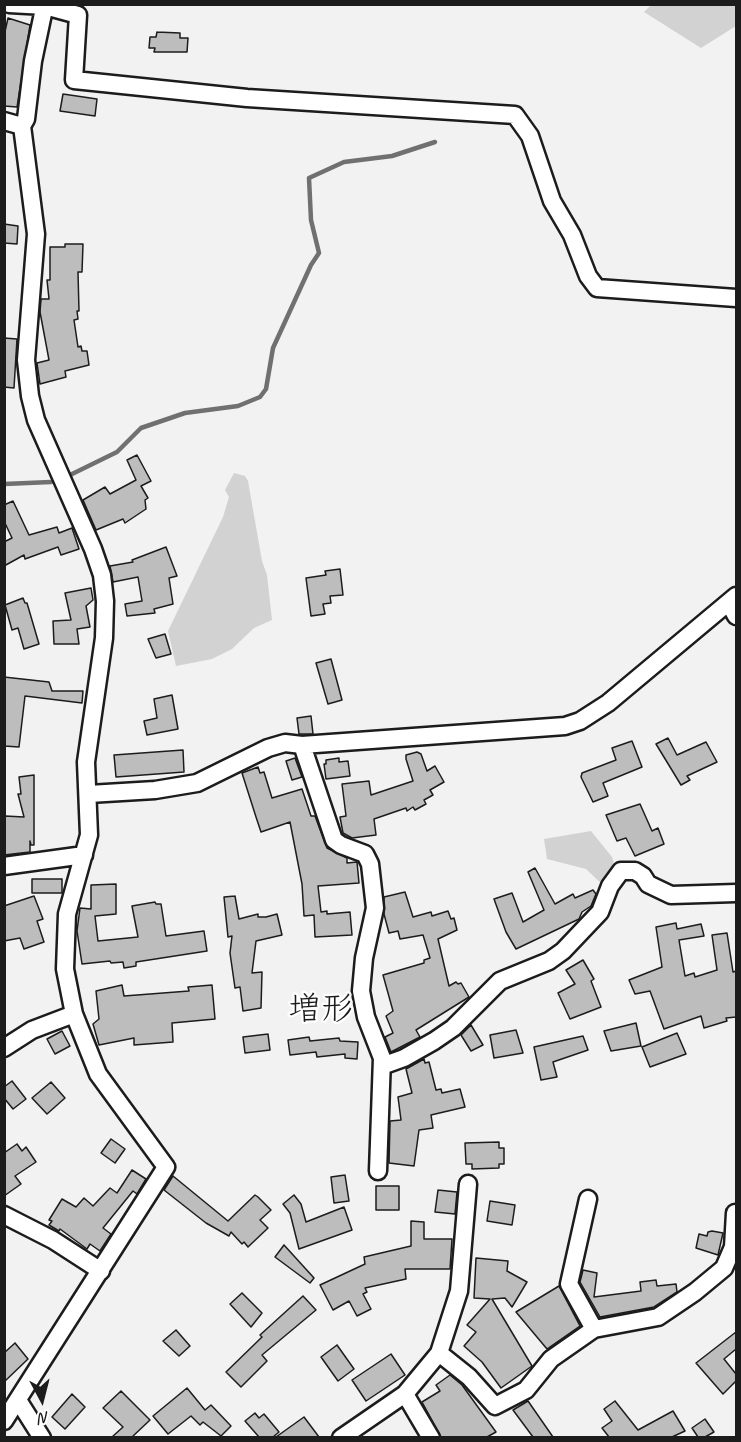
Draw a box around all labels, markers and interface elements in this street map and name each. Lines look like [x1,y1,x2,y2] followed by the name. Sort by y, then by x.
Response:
[288,990,354,1030] district label: 増形
[12,1370,72,1430] north arrow
[38,1407,50,1428] text: N

